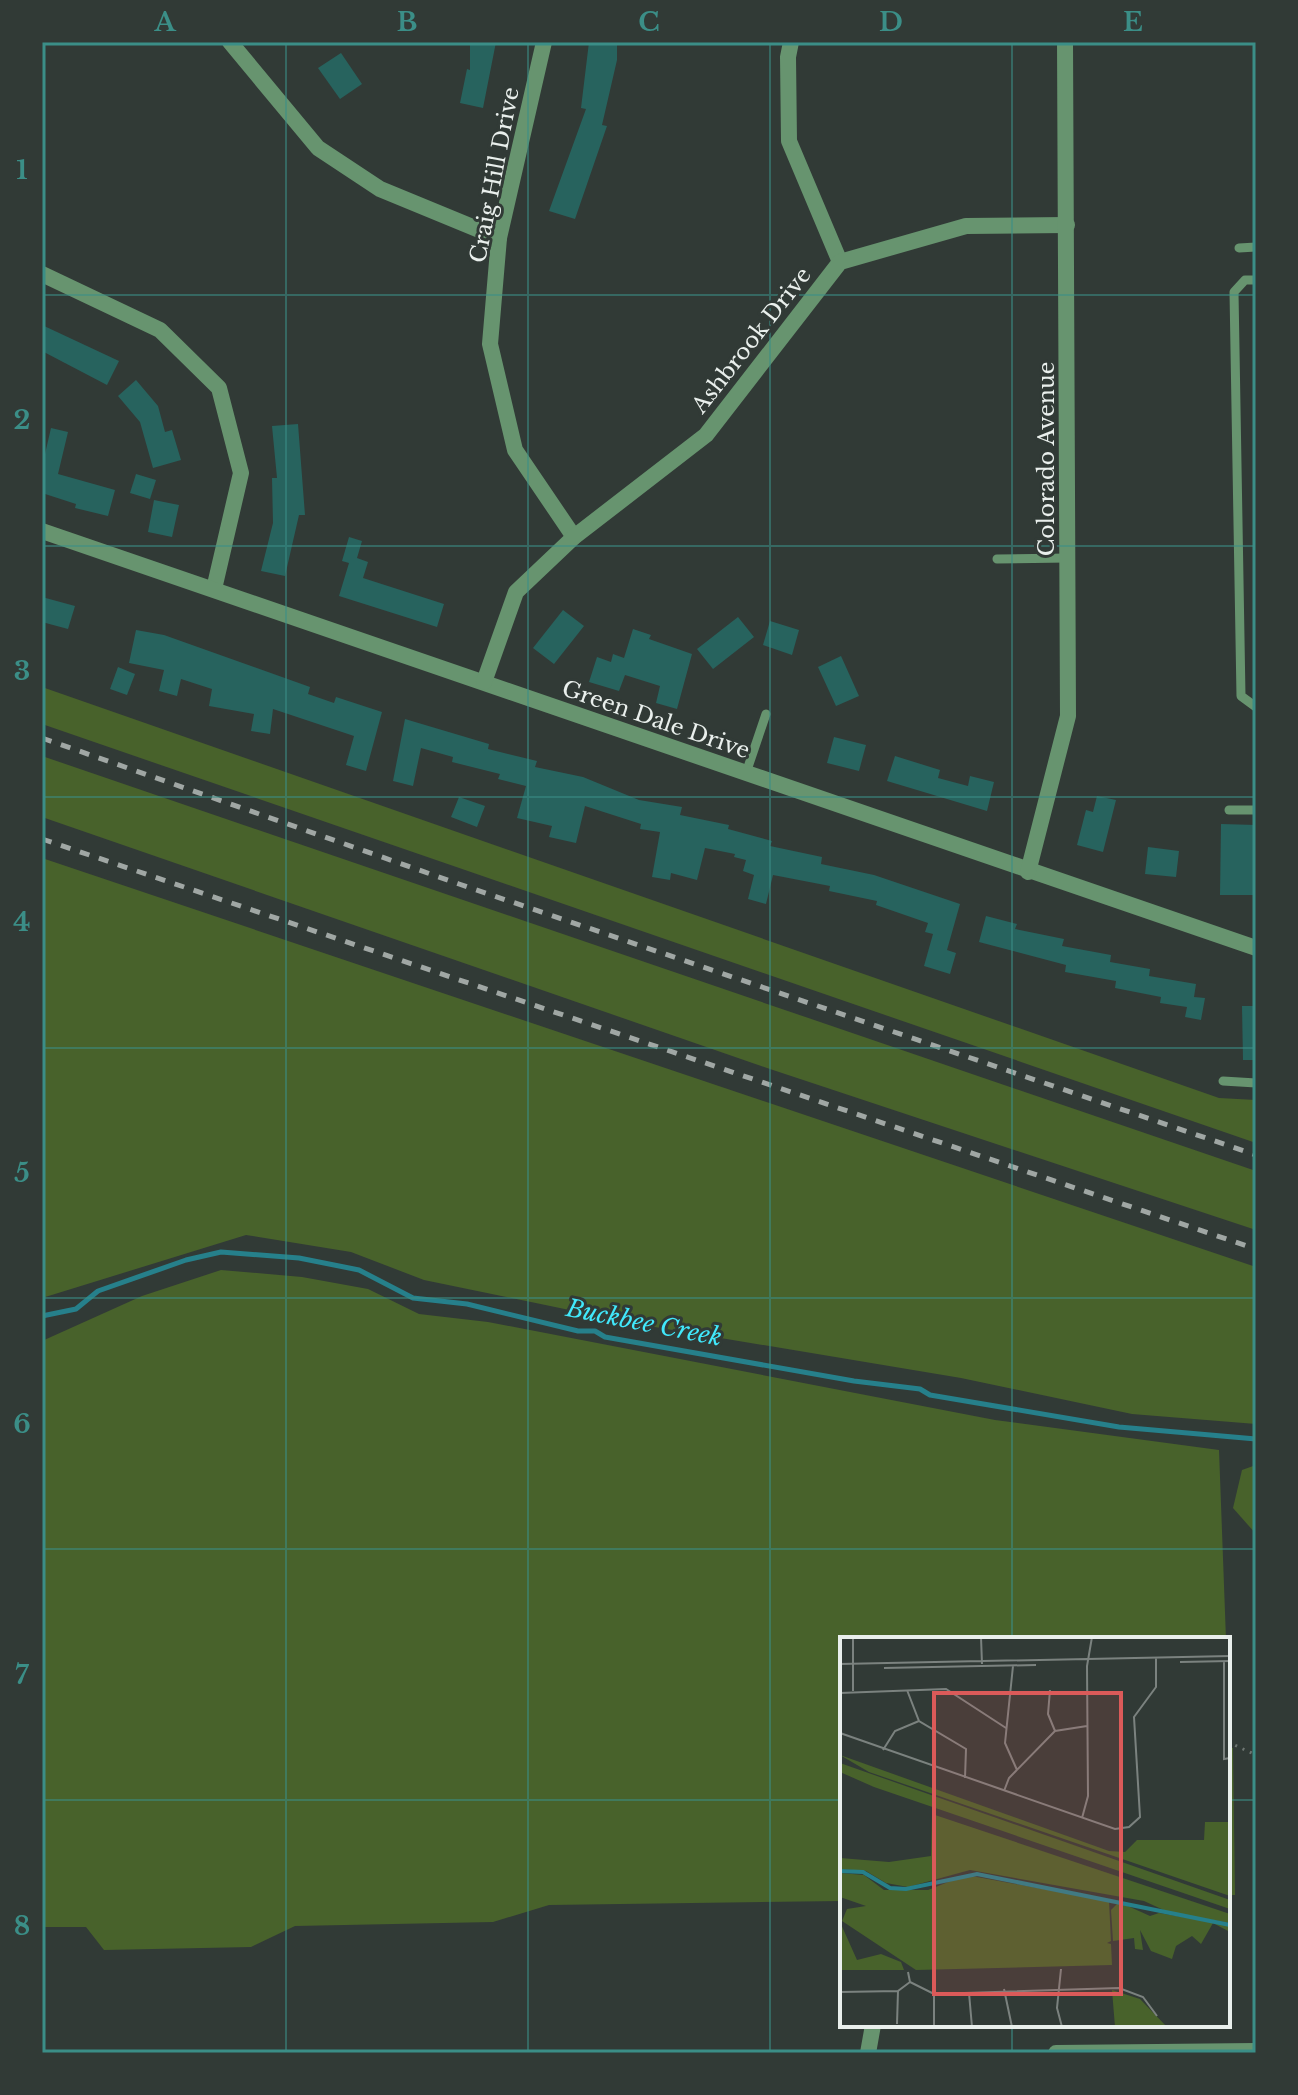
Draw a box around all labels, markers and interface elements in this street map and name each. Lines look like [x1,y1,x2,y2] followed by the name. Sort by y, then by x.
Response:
[153,6,176,38] text: A
[397,6,417,38] text: B
[638,6,660,38] text: C
[879,6,903,38] text: D
[1123,6,1143,38] text: E
[464,85,525,265] street label: Craig Hill Drive
[16,154,28,186] text: 1
[685,262,817,420] street label: Ashbrook Drive
[1033,362,1060,556] street label: Colorado Avenue
[14,404,30,436] text: 2
[14,655,30,687] text: 3
[559,675,753,764] street label: Green Dale Drive
[13,906,31,938] text: 4
[14,1157,30,1189] text: 5
[563,1293,724,1352] water label: Buckbee Creek
[13,1408,31,1440] text: 6
[840,1637,1230,2027] inset map
[15,1659,29,1691] text: 7
[14,1910,30,1942] text: 8

